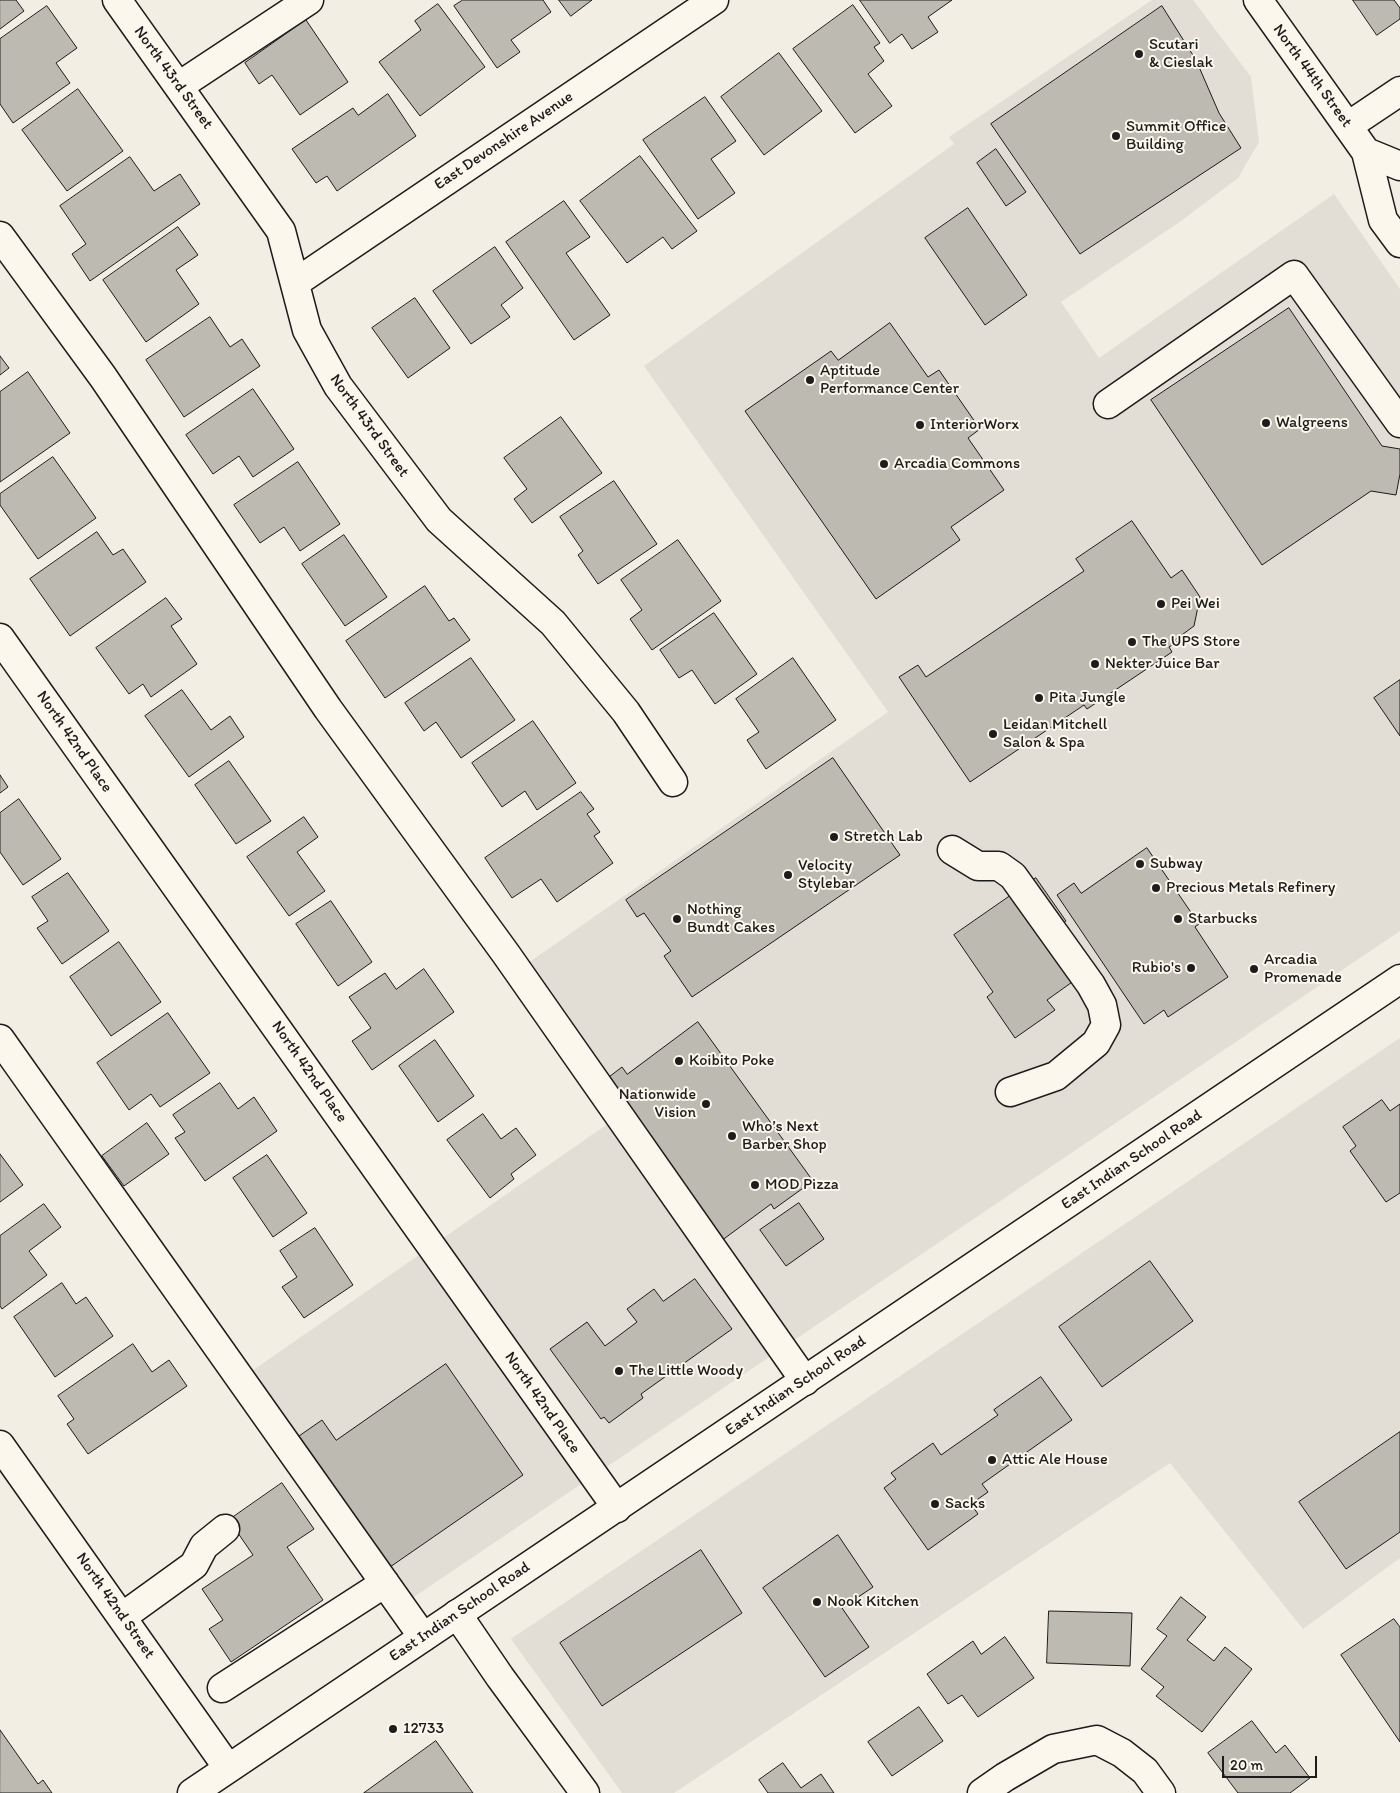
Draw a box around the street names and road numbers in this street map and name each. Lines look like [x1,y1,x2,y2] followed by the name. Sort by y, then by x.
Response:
[1268,21,1356,131] street label: North 44th Street
[129,23,217,133] street label: North 43rd Street
[431,87,577,195] street label: East Devonshire Avenue
[325,371,413,481] street label: North 43rd Street
[32,688,116,796] street label: North 42nd Place
[267,1018,351,1126] street label: North 42nd Place
[1058,1106,1206,1214] street label: East Indian School Road
[722,1332,870,1440] street label: East Indian School Road
[500,1349,584,1457] street label: North 42nd Place
[71,1549,159,1663] street label: North 42nd Street
[386,1558,534,1666] street label: East Indian School Road

